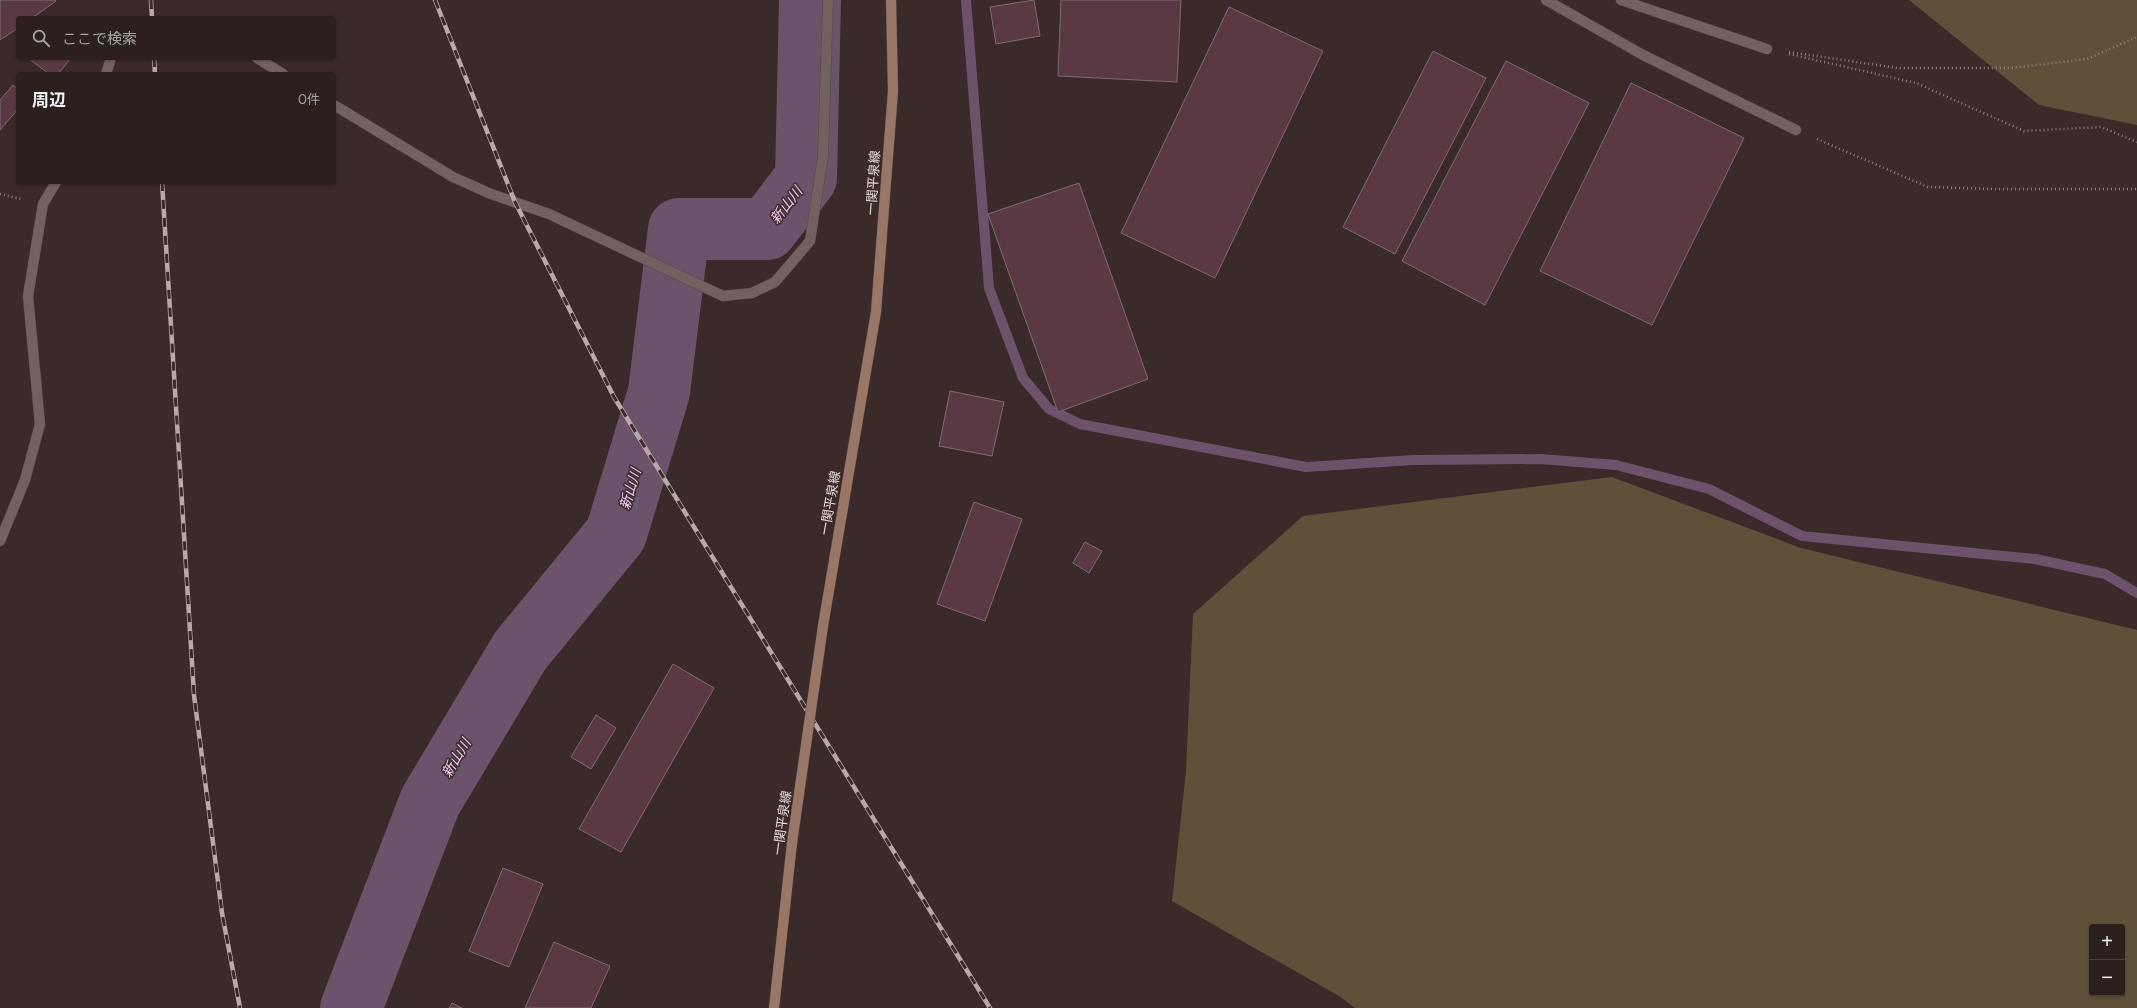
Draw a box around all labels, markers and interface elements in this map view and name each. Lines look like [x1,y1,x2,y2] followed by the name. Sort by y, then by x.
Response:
[16,16,336,60] search box
[30,27,52,49] icon: search
[62,29,137,49] text: ここで検索
[32,89,66,111] text: 周辺
[298,91,320,108] text: 0件
[862,150,884,216] street label: 一関平泉線
[766,181,807,227] water label: 新山川
[615,464,645,512] water label: 新山川
[816,470,844,536] street label: 一関平泉線
[437,734,476,781] water label: 新山川
[769,790,795,856] street label: 一関平泉線
[2089,924,2125,996] map controls
[2089,924,2125,960] button: +
[2089,960,2125,996] button: −

